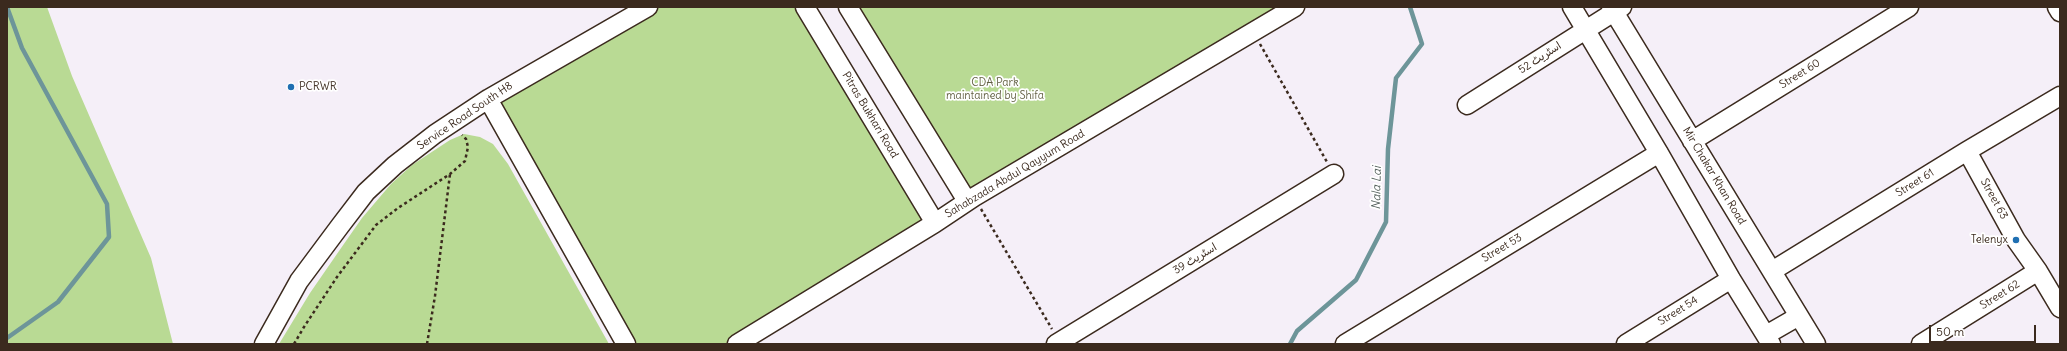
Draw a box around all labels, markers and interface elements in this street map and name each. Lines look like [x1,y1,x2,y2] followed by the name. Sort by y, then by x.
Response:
[1516,39,1564,77] street label: اسٹریٹ 52
[1777,56,1823,92] street label: Street 60
[839,69,901,161] street label: Pitras Bukhari Road
[946,76,1044,102] park label: CDA Park maintained by Shifa
[415,79,515,153] street label: Service Road South H8
[299,80,337,94] place label: PCRWR
[286,82,296,92] marker: PCRWR
[1680,125,1748,227] street label: Mir Chakar Khan Road
[943,127,1087,221] street label: Sahabzada Abdul Qayyum Road
[1369,166,1385,210] water label: Nala Lai
[1893,166,1937,200] street label: Street 61
[1977,176,2011,222] street label: Street 63
[1480,231,1524,265] street label: Street 53
[1971,233,2008,247] place label: Telenyx
[2011,235,2021,245] marker: Telenyx
[1171,241,1219,277] street label: اسٹریٹ 39
[1978,278,2022,312] street label: Street 62
[1656,294,1700,328] street label: Street 54
[1931,317,2038,343] scale bar
[1936,324,1964,339] text: 50 m

